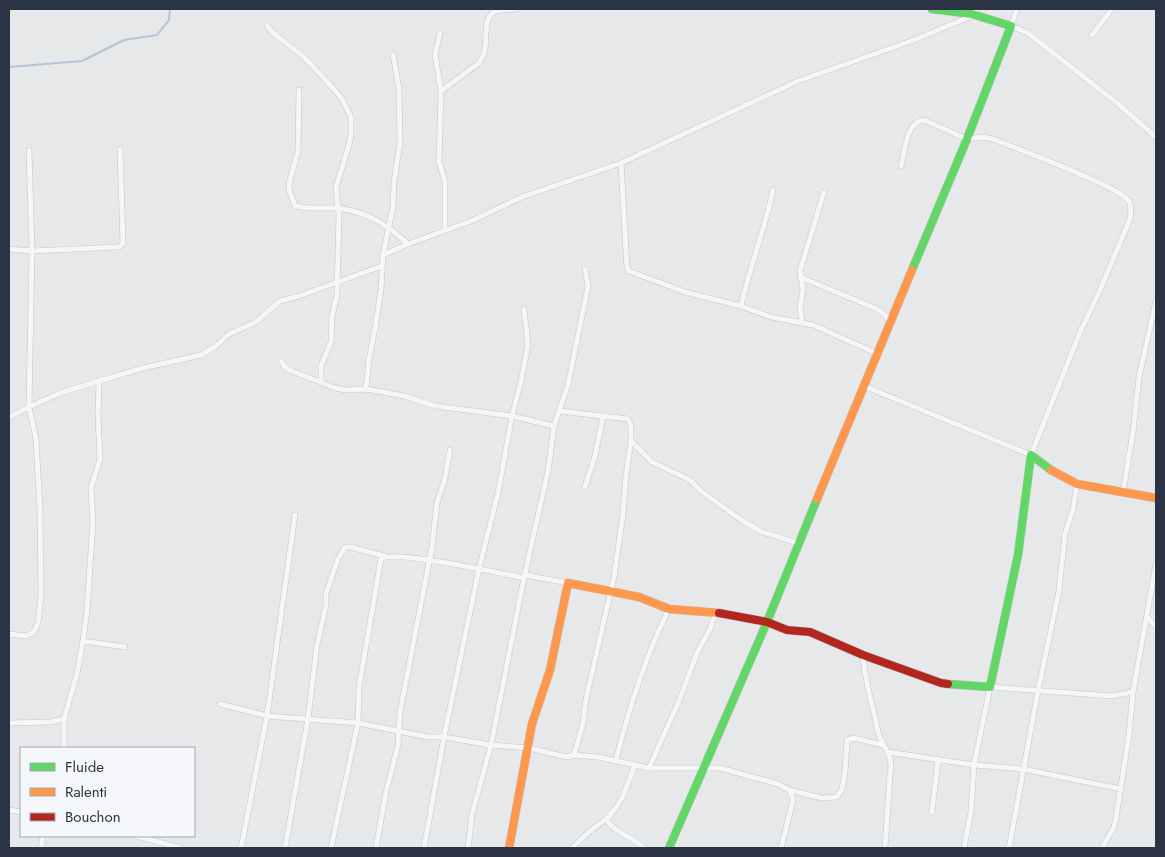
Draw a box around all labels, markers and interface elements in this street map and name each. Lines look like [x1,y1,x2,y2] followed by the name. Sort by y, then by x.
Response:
[20,747,195,837] legend
[65,756,104,778] text: Fluide
[65,781,107,803] text: Ralenti
[65,806,121,828] text: Bouchon

